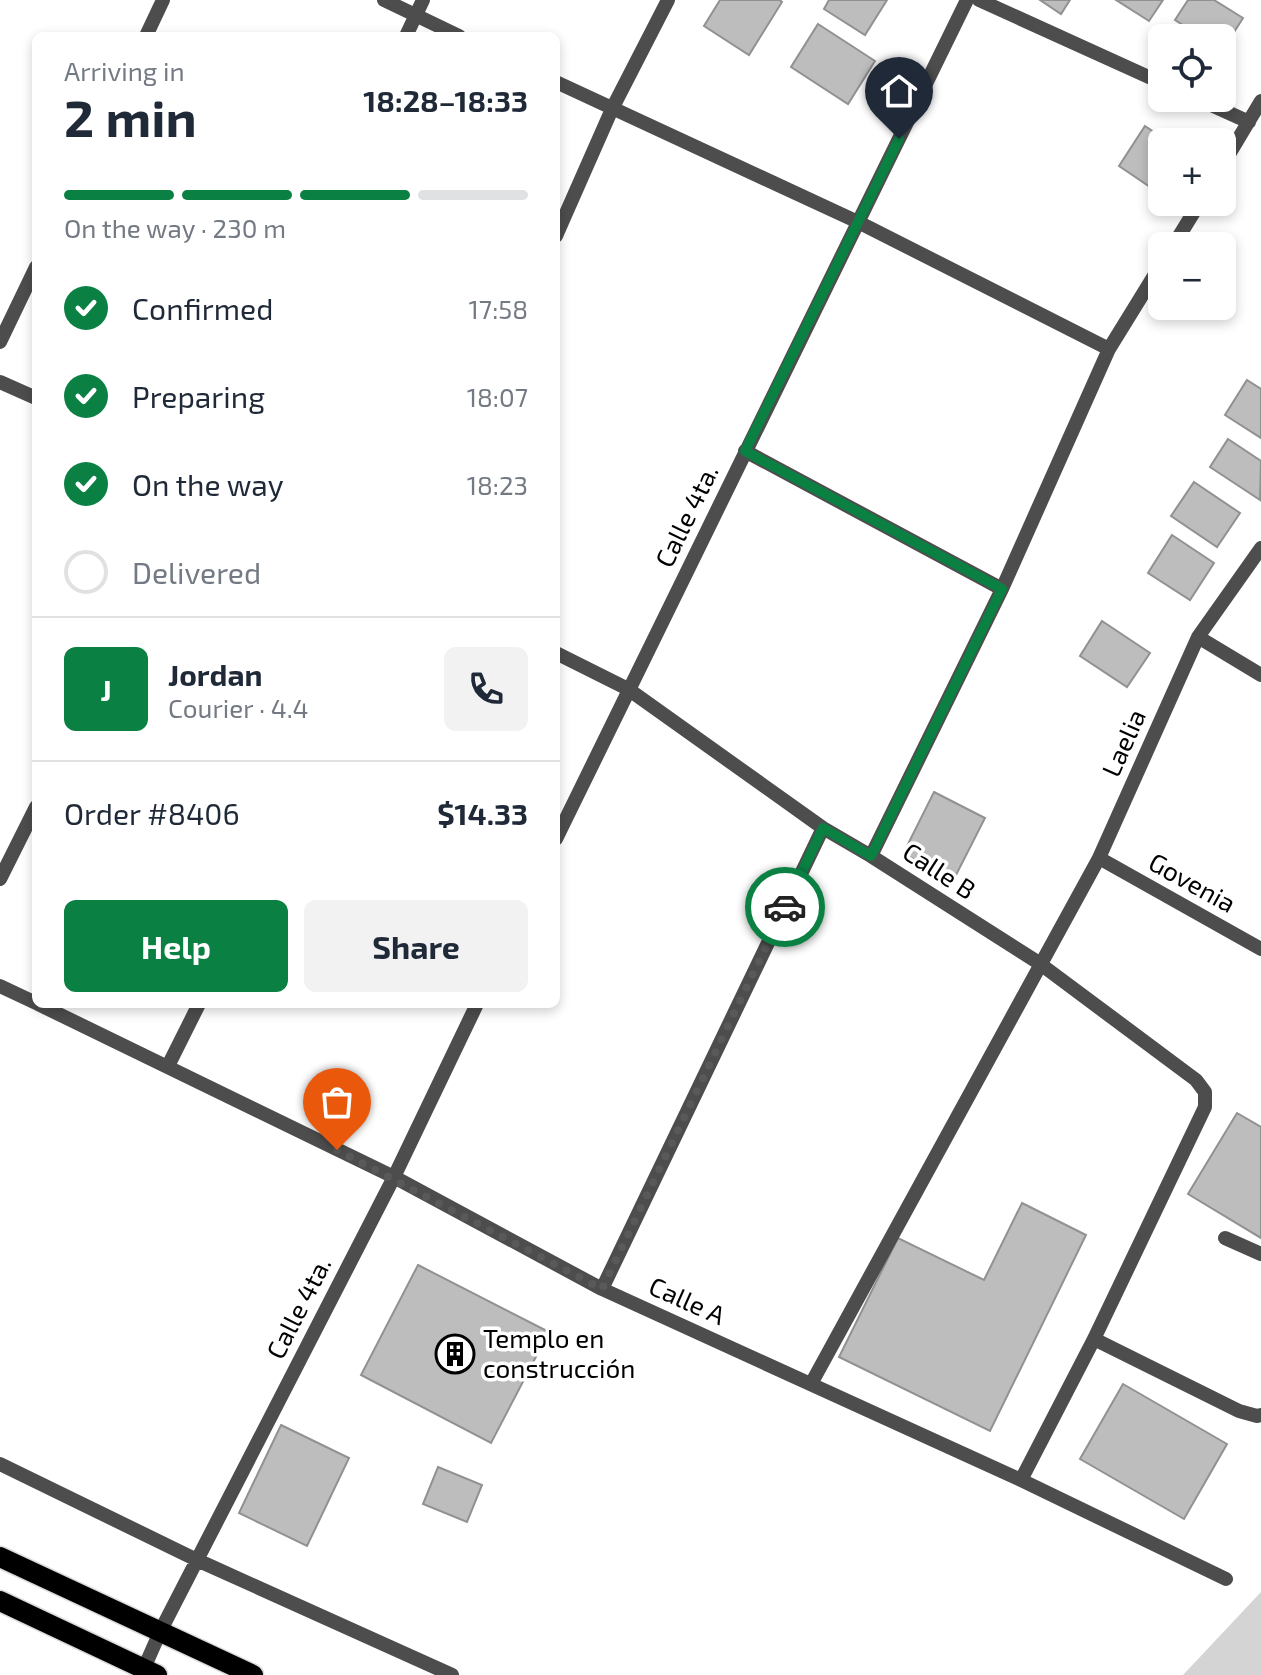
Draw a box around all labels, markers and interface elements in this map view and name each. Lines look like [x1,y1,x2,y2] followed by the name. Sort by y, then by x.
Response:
[1148,24,1236,320] map controls
[1148,24,1236,112] button: locate
[64,55,185,86] text: Arriving in
[865,57,933,139] pin
[877,69,921,113] icon: home
[363,82,528,118] text: 18:28–18:33
[64,85,197,147] text: 2 min
[1148,128,1236,216] button: +
[64,212,286,243] text: On the way · 230 m
[1148,232,1236,320] button: −
[64,286,108,330] icon: check
[132,290,273,326] text: Confirmed
[468,293,528,324] text: 17:58
[64,374,108,418] icon: check
[132,378,265,414] text: Preparing
[467,381,528,412] text: 18:07
[648,459,724,572] street label: Calle 4ta.
[64,462,108,506] icon: check
[132,466,284,502] text: On the way
[467,469,528,500] text: 18:23
[132,554,261,590] text: Delivered
[444,647,528,731] button: phone
[168,656,263,692] text: Jordan
[100,671,112,707] text: J
[168,692,309,723] text: Courier · 4.4
[1094,704,1151,781] street label: Laelia
[64,795,240,831] text: Order #8406
[437,795,528,831] text: $14.33
[898,835,982,905] street label: Calle B
[1144,845,1242,918] street label: Govenia
[745,867,825,947] courier
[763,885,807,929] icon: car
[64,900,288,992] button: Help
[304,900,528,992] button: Share
[303,1068,371,1150] pin
[315,1080,359,1124] icon: bag
[259,1251,337,1364] street label: Calle 4ta.
[645,1269,730,1330] street label: Calle A
[483,1322,635,1383] place label: Templo en construcción
[434,1333,476,1375] building icon: Templo en construcción

